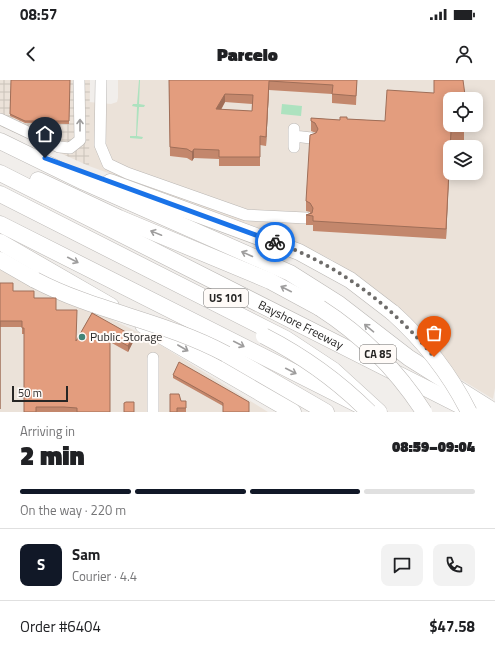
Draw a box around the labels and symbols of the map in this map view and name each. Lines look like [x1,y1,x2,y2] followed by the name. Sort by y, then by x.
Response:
[28,117,62,158] pin
[76,119,84,132] one-way arrow
[255,222,295,262] courier
[150,228,162,236] one-way arrow
[241,250,253,257] one-way arrow
[66,257,78,264] one-way arrow
[281,285,293,292] one-way arrow
[204,289,248,307] road number: US 101
[255,295,347,354] street label: Bayshore Freeway
[417,316,451,357] pin
[364,324,375,333] one-way arrow
[90,327,162,346] place label: Public Storage
[77,332,87,342] marker: Public Storage
[232,341,244,348] one-way arrow
[177,344,189,352] one-way arrow
[360,345,396,363] road number: CA 85
[285,368,297,375] one-way arrow
[12,384,68,403] scale bar

